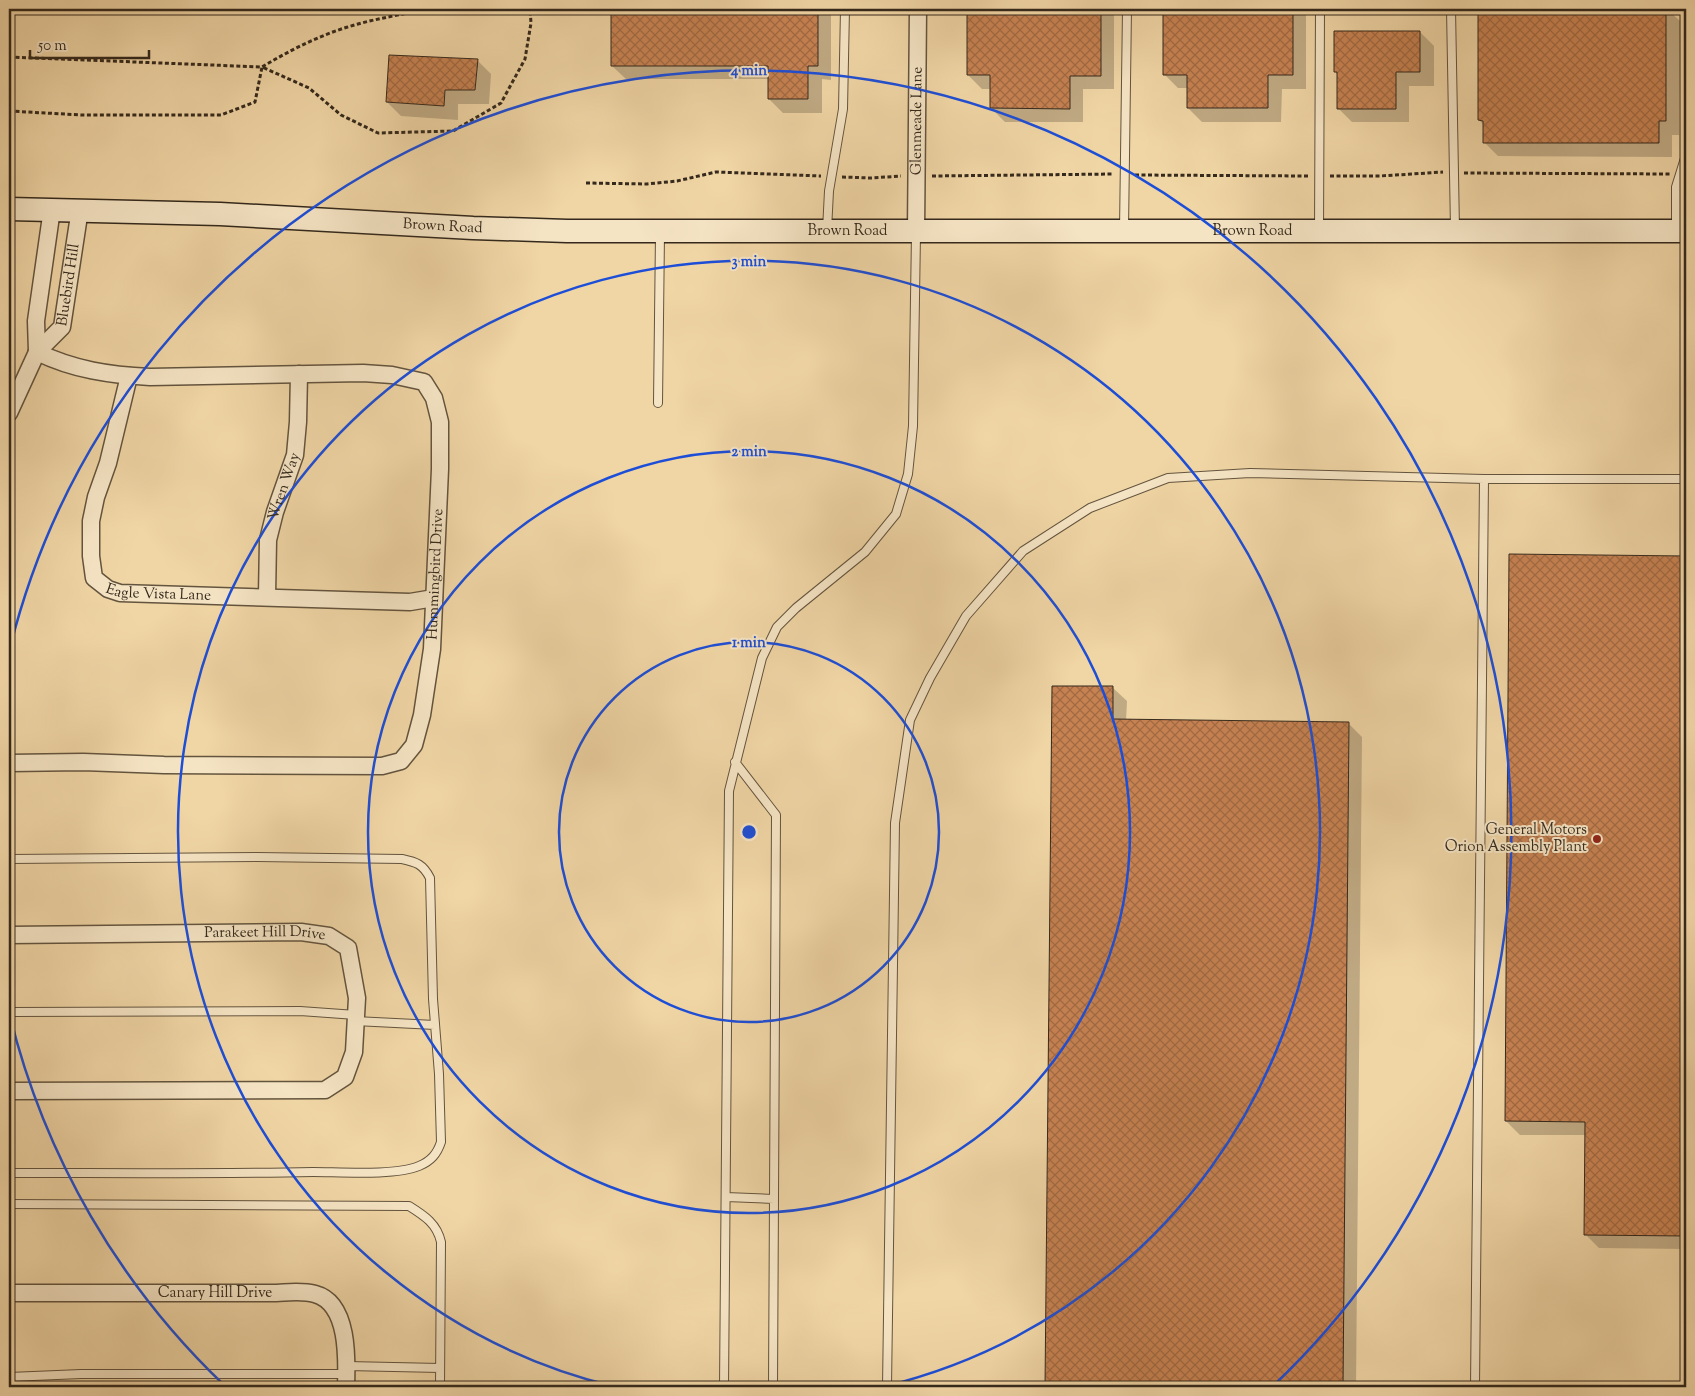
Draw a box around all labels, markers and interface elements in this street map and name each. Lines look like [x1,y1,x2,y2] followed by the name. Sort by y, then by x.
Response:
[30,28,149,60] scale bar
[37,36,67,57] text: 50 m
[730,61,767,82] text: 4 min
[906,67,928,175] street label: Glenmeade Lane
[402,214,483,239] street label: Brown Road
[808,221,888,242] street label: Brown Road
[1213,221,1293,242] street label: Brown Road
[52,242,85,328] street label: Bluebird Hill
[732,252,767,273] text: 3 min
[731,442,767,463] text: 2 min
[263,449,306,522] street label: Wren Way
[422,508,449,640] street label: Hummingbird Drive
[103,578,211,606] street label: Eagle Vista Lane
[732,633,766,654] text: 1 min
[1445,820,1587,858] place label: General Motors Orion Assembly Plant
[740,823,758,841] centre of rings
[1591,833,1603,845] marker: General Motors Orion Assembly Plant
[204,921,327,946] street label: Parakeet Hill Drive
[158,1283,272,1304] street label: Canary Hill Drive

